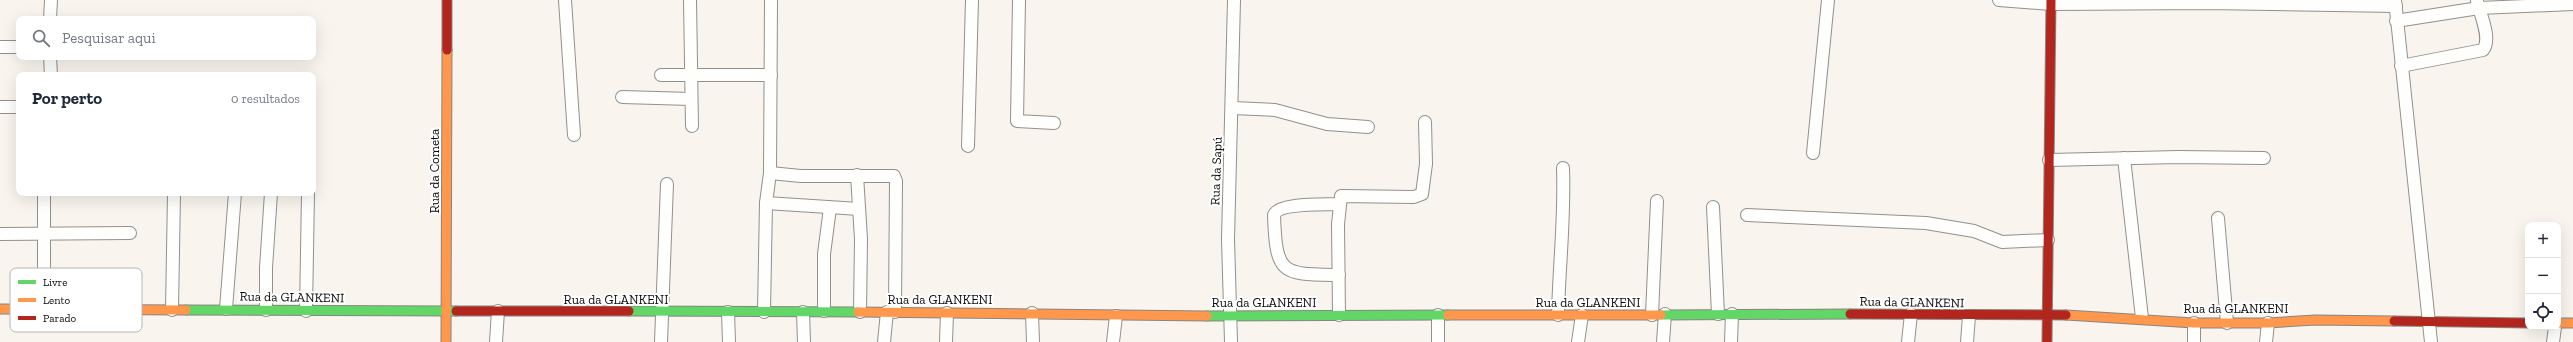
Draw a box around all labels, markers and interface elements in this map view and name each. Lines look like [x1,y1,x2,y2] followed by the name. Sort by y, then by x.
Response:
[16,16,316,60] search box
[30,27,52,49] icon: search
[62,29,156,47] text: Pesquisar aqui
[32,88,102,108] text: Por perto
[231,91,300,106] text: 0 resultados
[427,128,442,213] street label: Rua da Cometa
[1207,136,1225,206] street label: Rua da Sapú
[2525,222,2561,330] map controls
[2525,222,2561,258] button: +
[2525,258,2561,294] button: −
[10,268,142,332] legend
[43,276,67,289] text: Livre
[239,289,345,305] street label: Rua da GLANKENI
[564,292,668,307] street label: Rua da GLANKENI
[888,292,992,307] street label: Rua da GLANKENI
[43,294,71,307] text: Lento
[1859,294,1965,310] street label: Rua da GLANKENI
[2525,294,2561,330] button: locate
[1212,295,1316,310] street label: Rua da GLANKENI
[1536,295,1640,310] street label: Rua da GLANKENI
[2184,301,2288,316] street label: Rua da GLANKENI
[43,312,77,325] text: Parado

